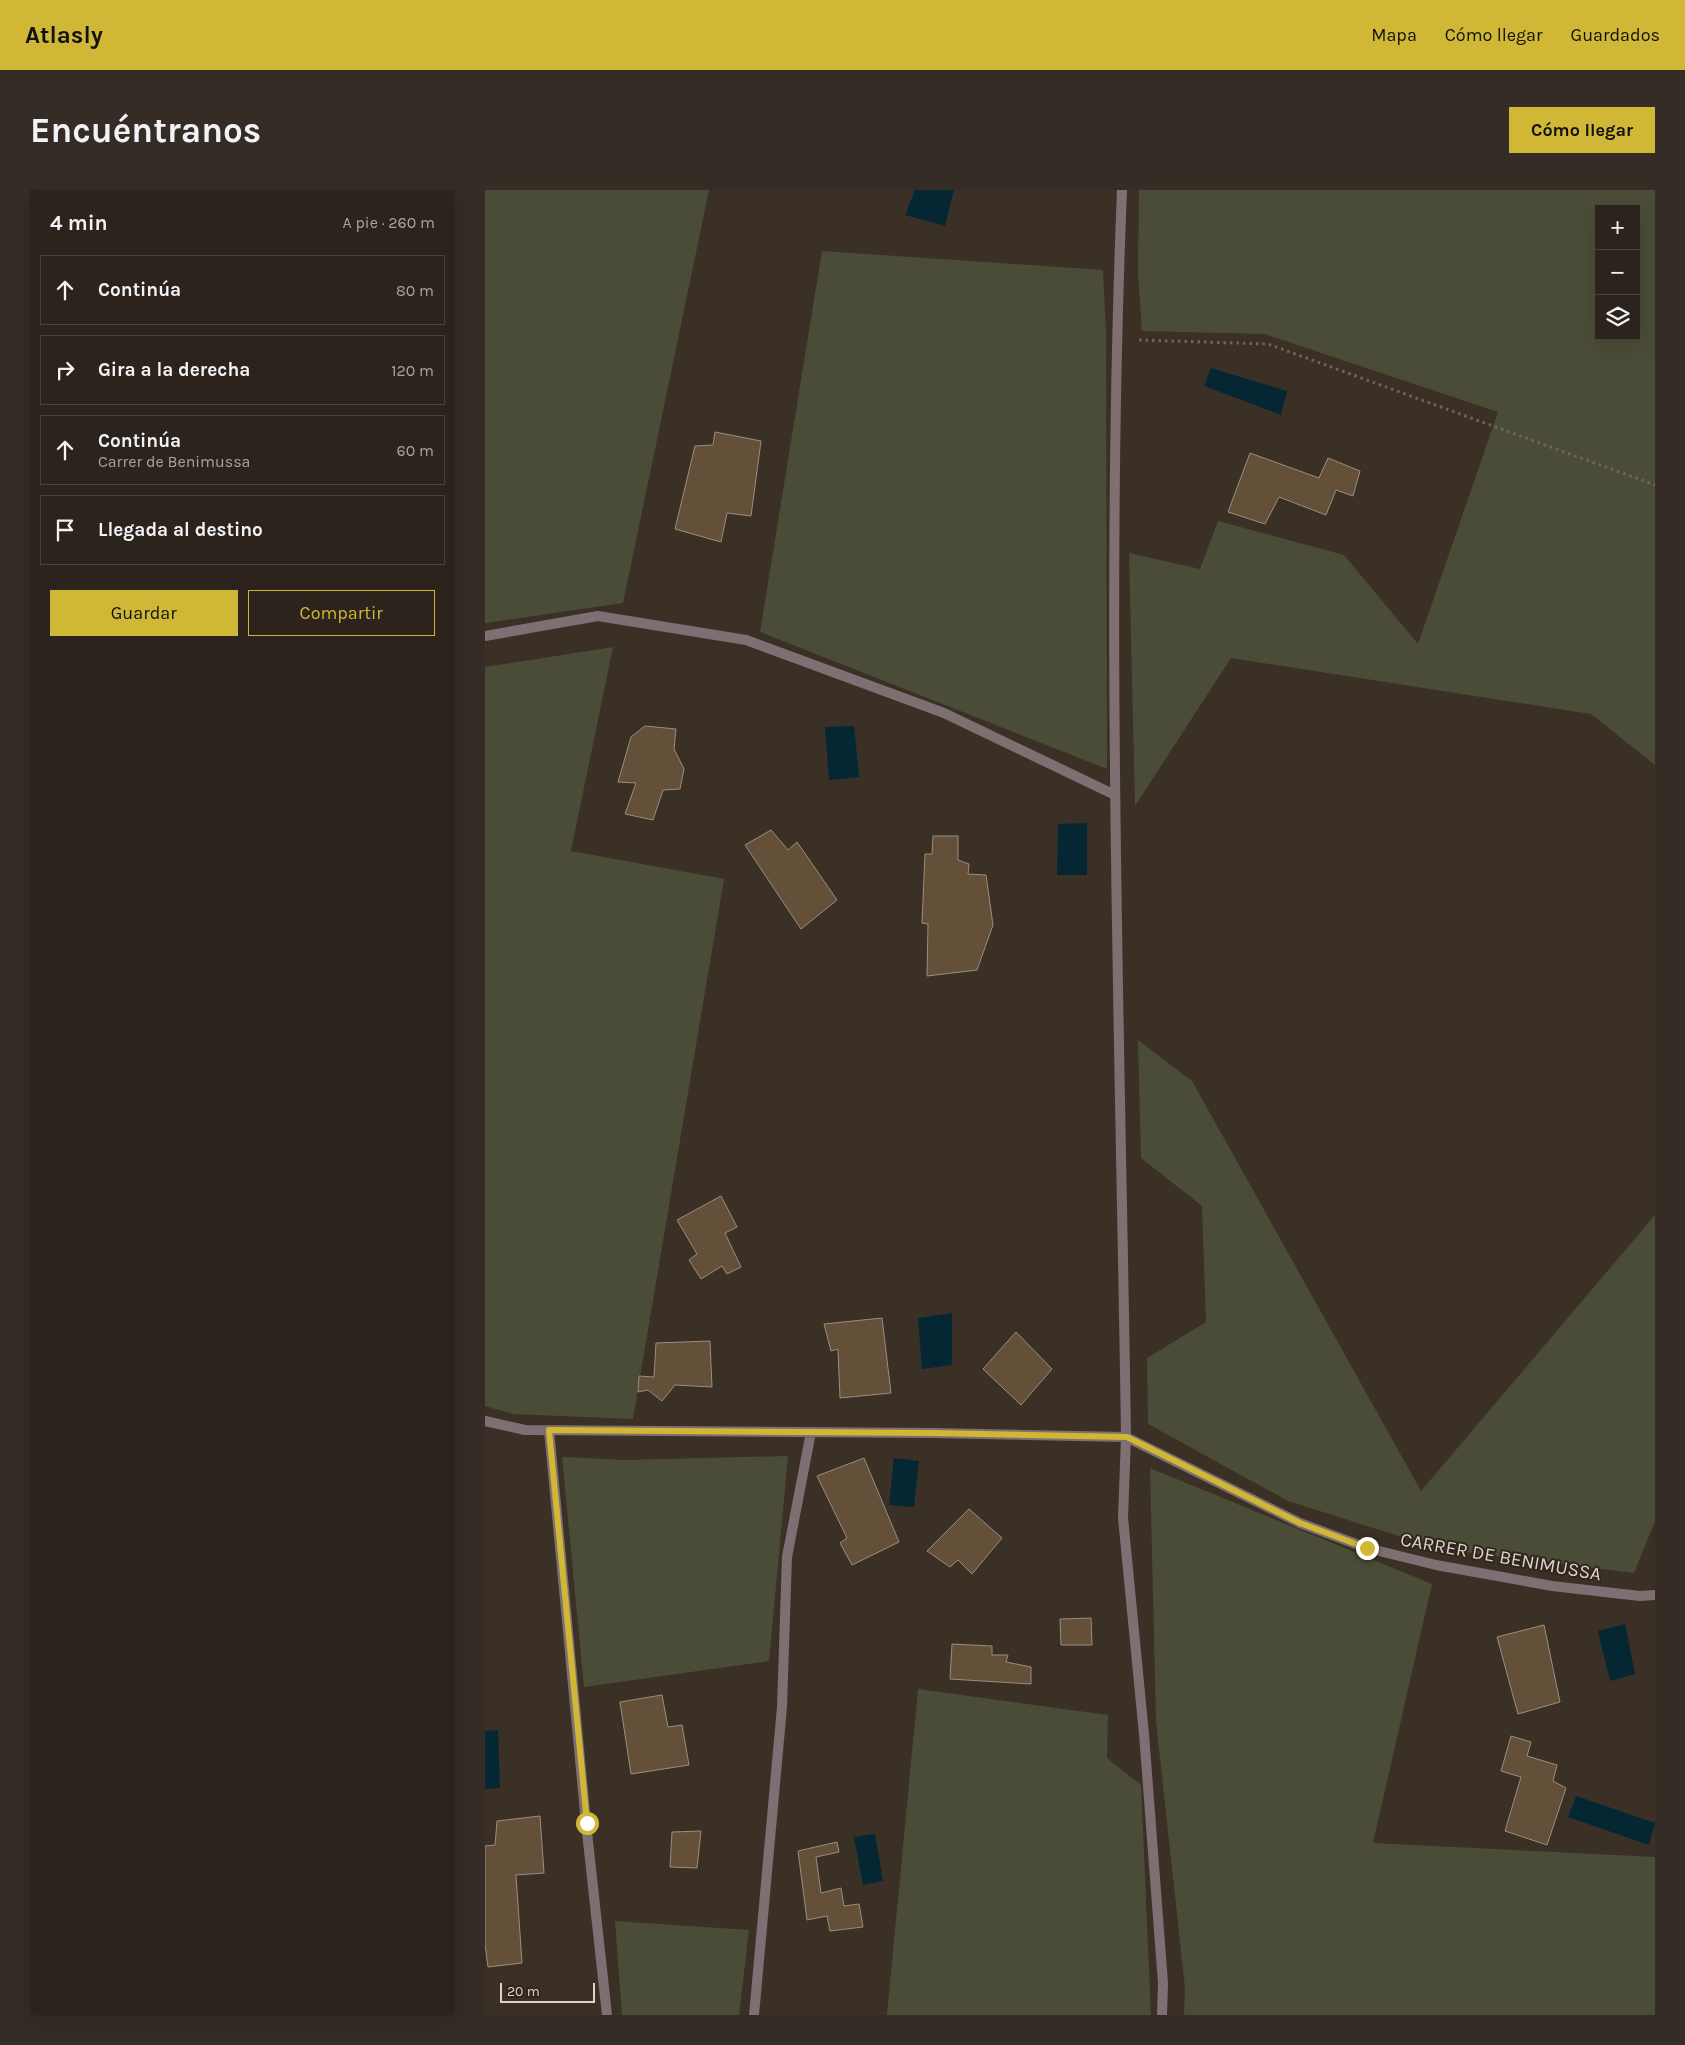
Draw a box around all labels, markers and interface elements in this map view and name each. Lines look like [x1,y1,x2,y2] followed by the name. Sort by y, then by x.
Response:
[25,21,103,49] text: Atlasly
[1371,24,1417,46] text: Mapa
[1445,24,1543,46] text: Cómo llegar
[1571,24,1660,46] text: Guardados
[1509,107,1655,153] button: Cómo llegar
[30,110,261,151] text: Encuéntranos
[1595,205,1640,340] map controls
[1595,205,1640,250] button: +
[50,211,108,235] text: 4 min
[343,213,435,232] text: A pie · 260 m
[1595,250,1640,295] button: −
[51,276,79,304] icon: ahead
[98,279,181,301] text: Continúa
[396,281,434,300] text: 80 m
[1595,295,1640,340] button: layers
[51,356,79,384] icon: right
[98,359,250,381] text: Gira a la derecha
[391,361,434,380] text: 120 m
[98,430,181,452] text: Continúa
[51,436,79,464] icon: ahead
[397,441,434,460] text: 60 m
[98,452,250,471] text: Carrer de Benimussa
[51,516,79,544] icon: arrive
[98,519,263,541] text: Llegada al destino
[50,590,238,636] button: Guardar
[248,590,435,636] button: Compartir
[1399,1528,1603,1586] street label: CARRER DE BENIMUSSA
[1356,1537,1379,1560] route end
[576,1812,599,1835] route start
[500,1980,595,2003] scale bar
[507,1983,540,2000] text: 20 m

